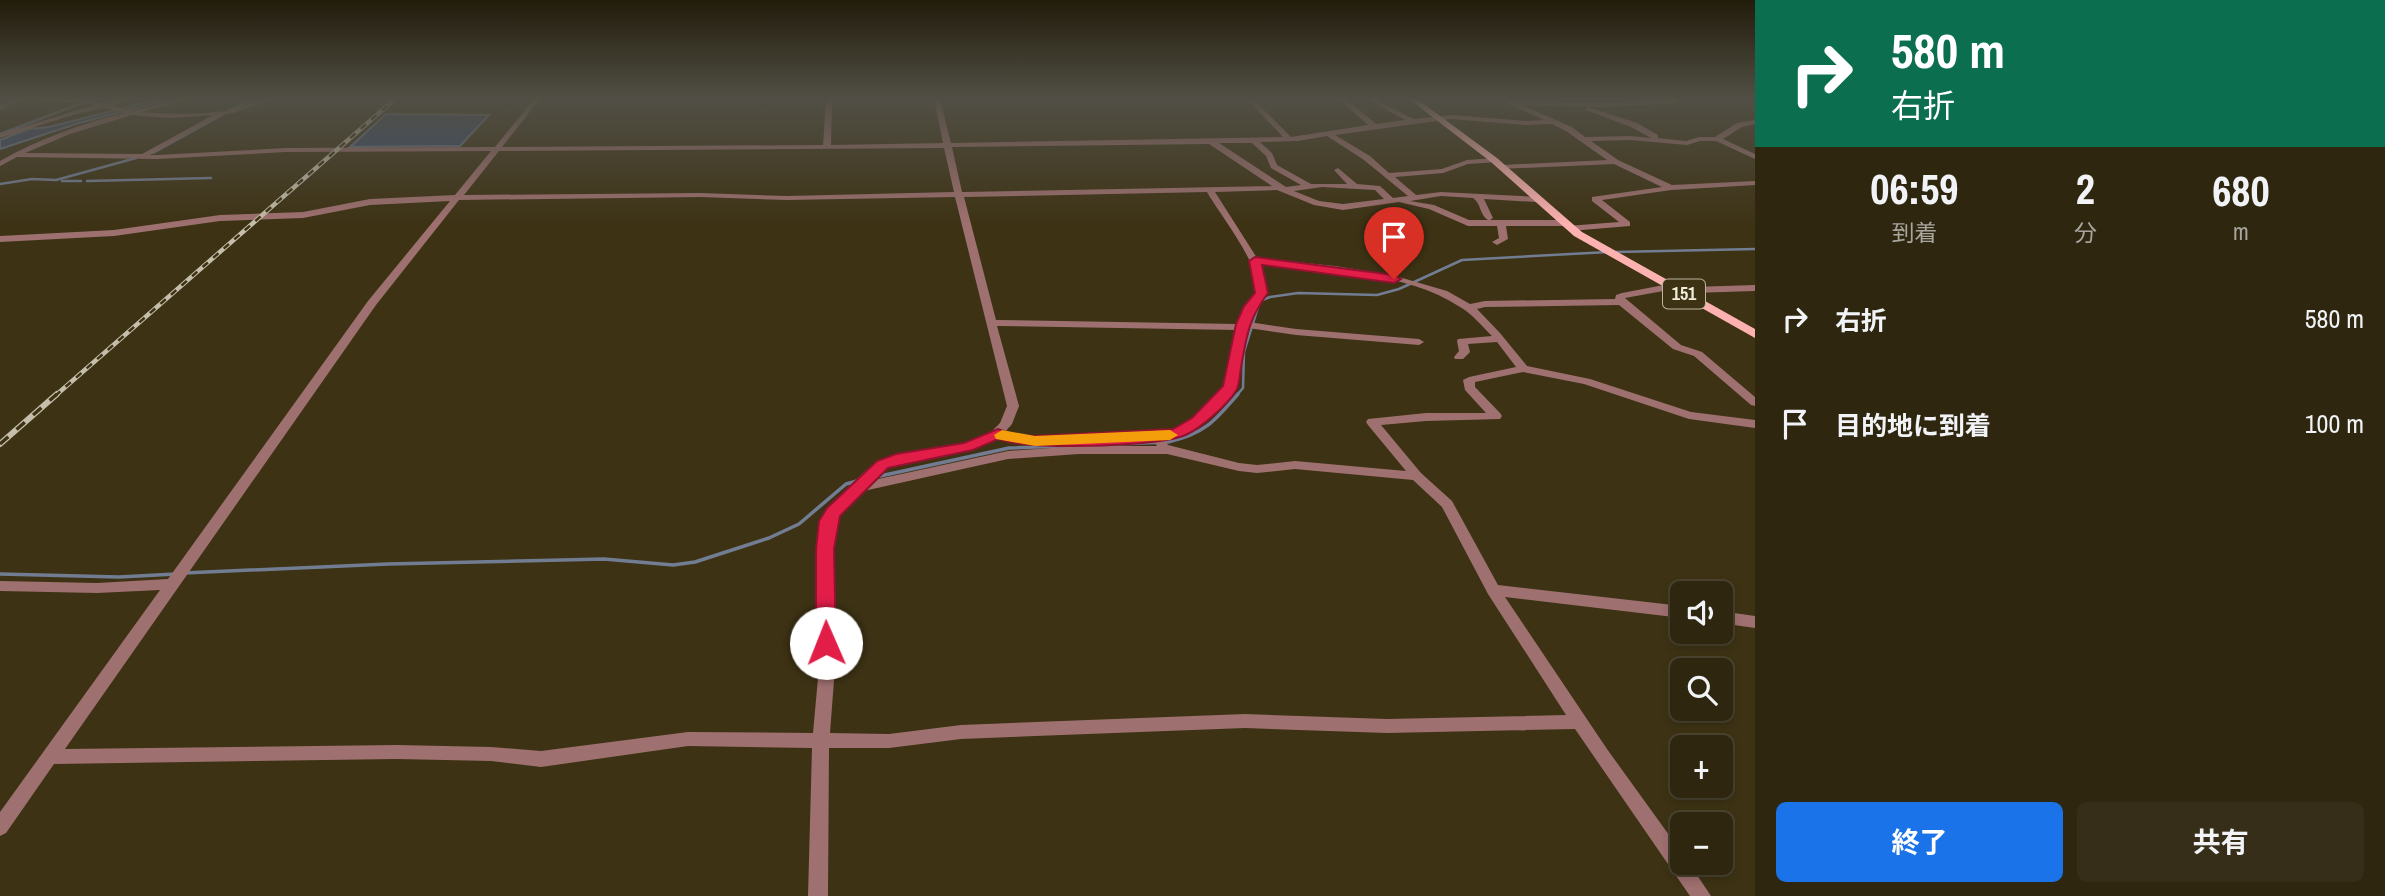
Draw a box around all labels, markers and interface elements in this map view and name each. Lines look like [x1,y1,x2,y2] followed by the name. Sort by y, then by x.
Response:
[1891,17,2005,83] text: 580 m
[1776,28,1867,119] icon: right
[1891,84,1955,127] text: 右折
[1870,161,1958,217] text: 06:59
[2076,161,2095,217] text: 2
[2212,163,2270,219] text: 680
[1364,207,1424,279] pin
[2233,216,2249,247] text: m
[1891,217,1937,248] text: 到着
[2074,217,2097,248] text: 分
[1375,218,1413,256] icon: arrive
[1663,280,1705,308] road number: 151
[1776,300,1814,338] icon: right
[2305,301,2364,336] text: 580 m
[1835,303,1887,338] text: 右折
[1776,405,1814,443] icon: arrive
[2305,406,2364,441] text: 100 m
[1835,408,1991,443] text: 目的地に到着
[1670,581,1733,875] map controls
[1670,581,1733,644] button: sound
[789,606,863,680] position arrow
[1670,658,1733,721] button: search
[1670,735,1733,798] button: +
[1776,802,2063,882] button: 終了
[2077,802,2364,882] button: 共有
[1670,812,1733,875] button: −

